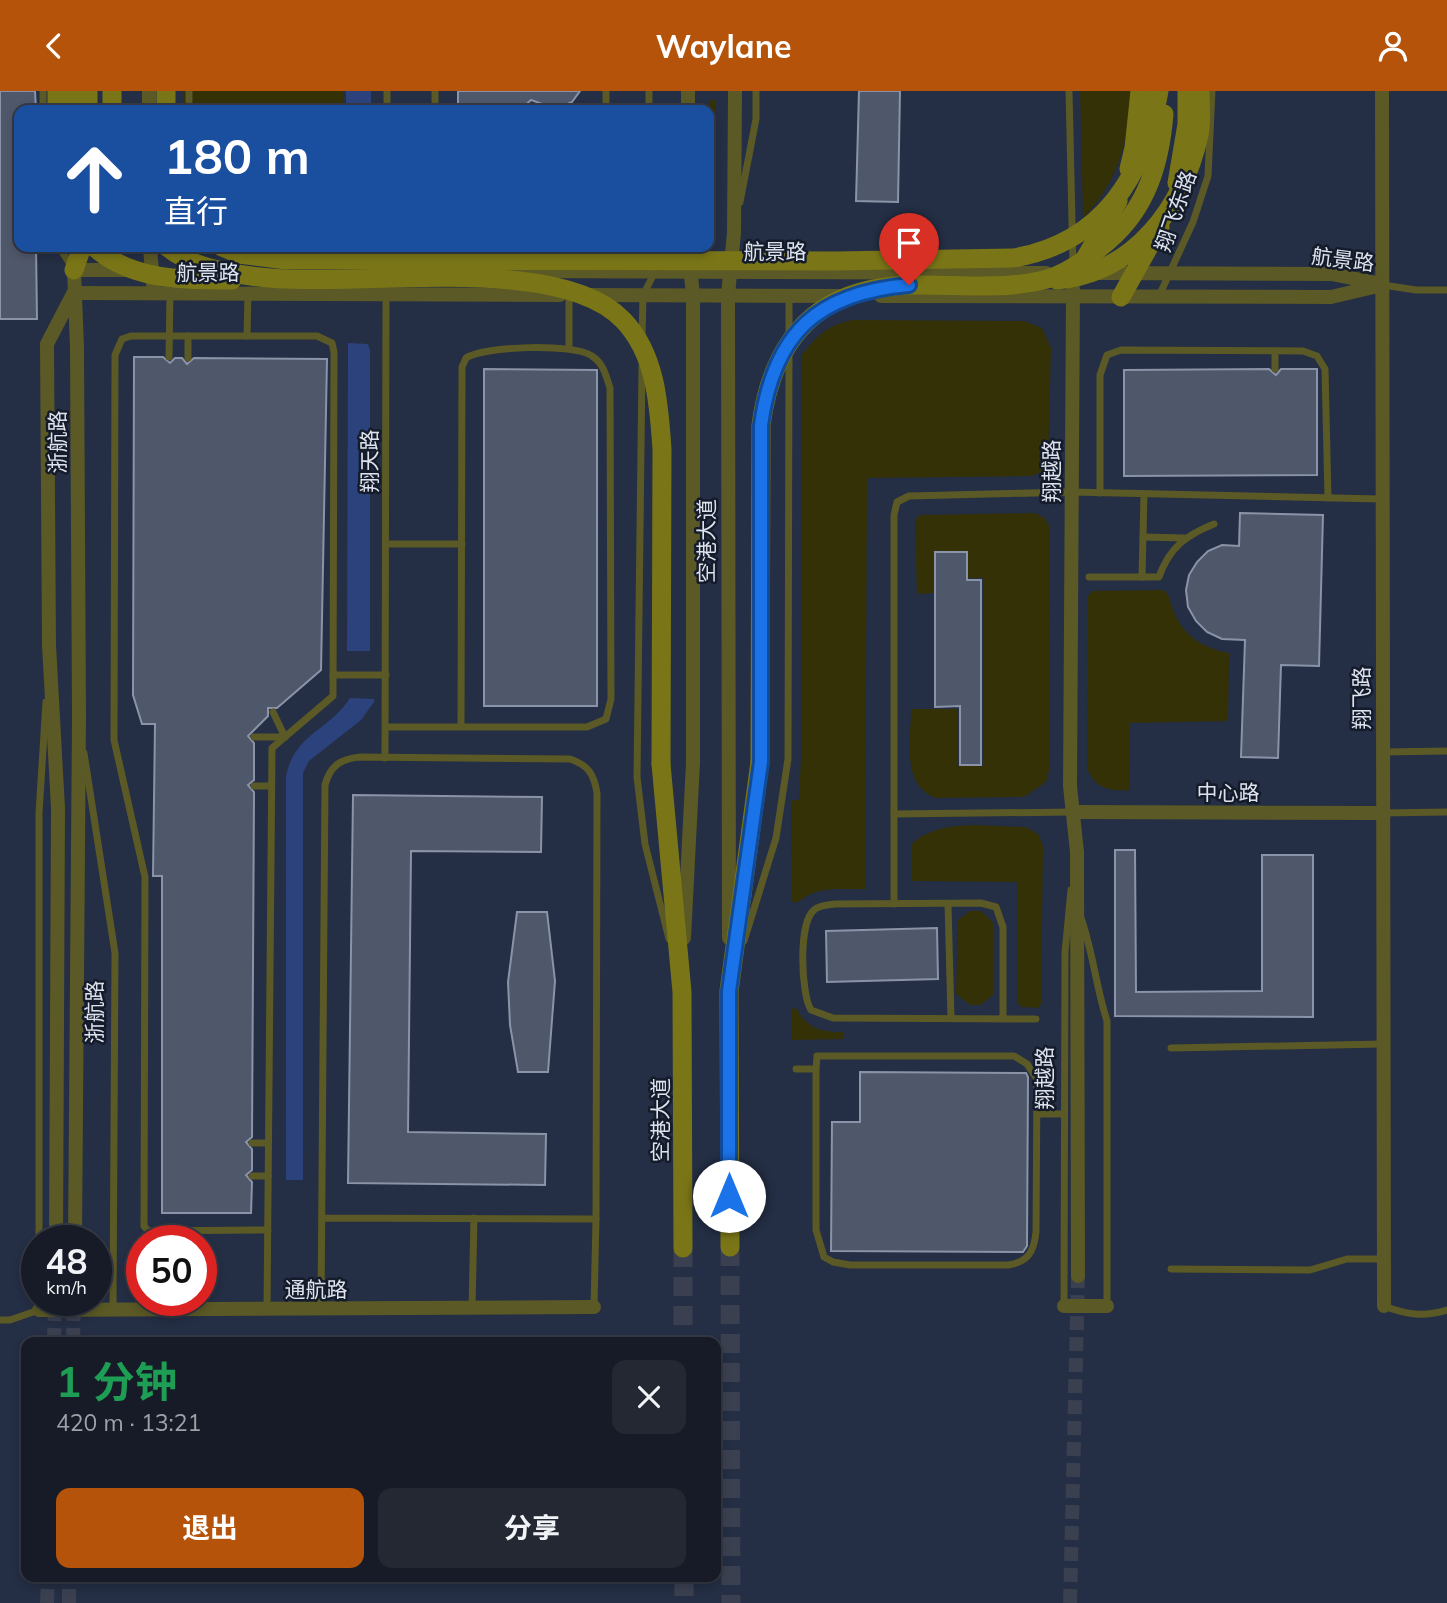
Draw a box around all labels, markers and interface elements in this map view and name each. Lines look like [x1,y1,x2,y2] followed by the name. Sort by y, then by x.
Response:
[655,26,792,66] text: Waylane
[35,27,73,65] icon: back
[1374,27,1412,65] icon: person
[164,125,310,186] text: 180 m
[49,133,140,224] icon: ahead
[1149,167,1201,255] street label: 翔飞东路
[164,191,228,231] text: 直行
[879,213,939,285] pin
[890,224,928,262] icon: arrive
[744,238,807,264] street label: 航景路
[1310,242,1376,276] street label: 航景路
[177,259,240,285] street label: 航景路
[44,411,70,474] street label: 浙航路
[356,430,382,493] street label: 翔天路
[1038,440,1064,503] street label: 翔越路
[693,499,719,583] street label: 空港大道
[1348,667,1374,730] street label: 翔飞路
[1197,779,1260,805] street label: 中心路
[81,981,107,1044] street label: 浙航路
[1031,1047,1057,1110] street label: 翔越路
[647,1078,673,1162] street label: 空港大道
[692,1159,766,1233] position arrow
[126,1225,217,1316] speed limit sign: 50
[45,1239,88,1283] text: 48
[46,1276,87,1299] text: km/h
[285,1276,348,1302] street label: 通航路
[56,1355,177,1408] text: 1 分钟
[612,1360,686,1434] button: close
[56,1408,201,1437] text: 420 m · 13:21
[56,1488,364,1568] button: 退出
[378,1488,686,1568] button: 分享

